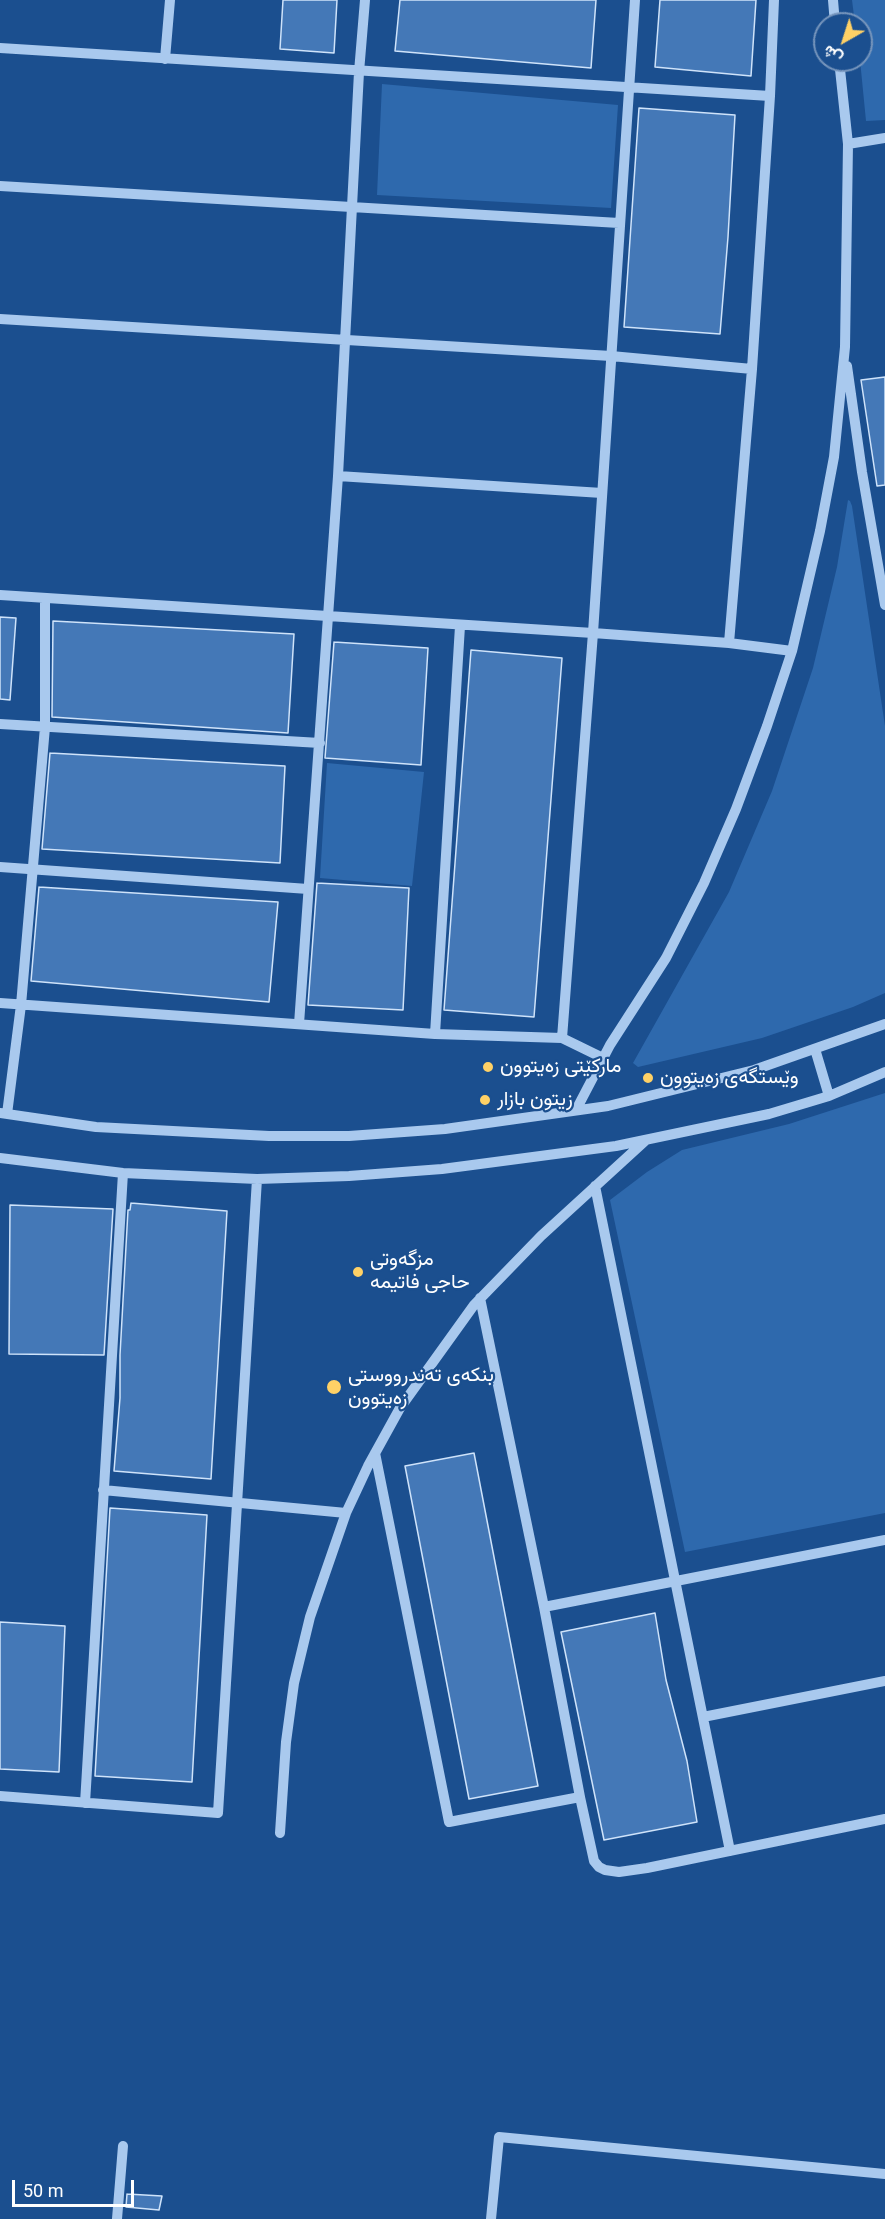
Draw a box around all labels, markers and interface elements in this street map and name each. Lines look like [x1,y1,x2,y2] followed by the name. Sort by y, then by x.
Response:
[813,12,873,72] north arrow
[819,41,846,68] text: ش
[500,1055,621,1079] place label: مارکێتی زەیتوون
[481,1060,495,1074] marker: مارکێتی زەیتوون
[660,1066,799,1090] place label: وێستگەی زەیتوون
[641,1071,655,1085] marker: وێستگەی زەیتوون
[497,1088,573,1112] place label: زيتون بازار
[478,1093,492,1107] marker: زيتون بازار
[370,1248,470,1295] place label: مزگەوتی حاجی فاتیمە
[351,1265,365,1279] marker: مزگەوتی حاجی فاتیمە
[348,1364,494,1411] place label: بنکەی تەندرووستی زەیتوون
[325,1378,343,1396] marker: بنکەی تەندرووستی زەیتوون
[15,2168,136,2206] scale bar
[23,2180,63,2201] text: 50 m

